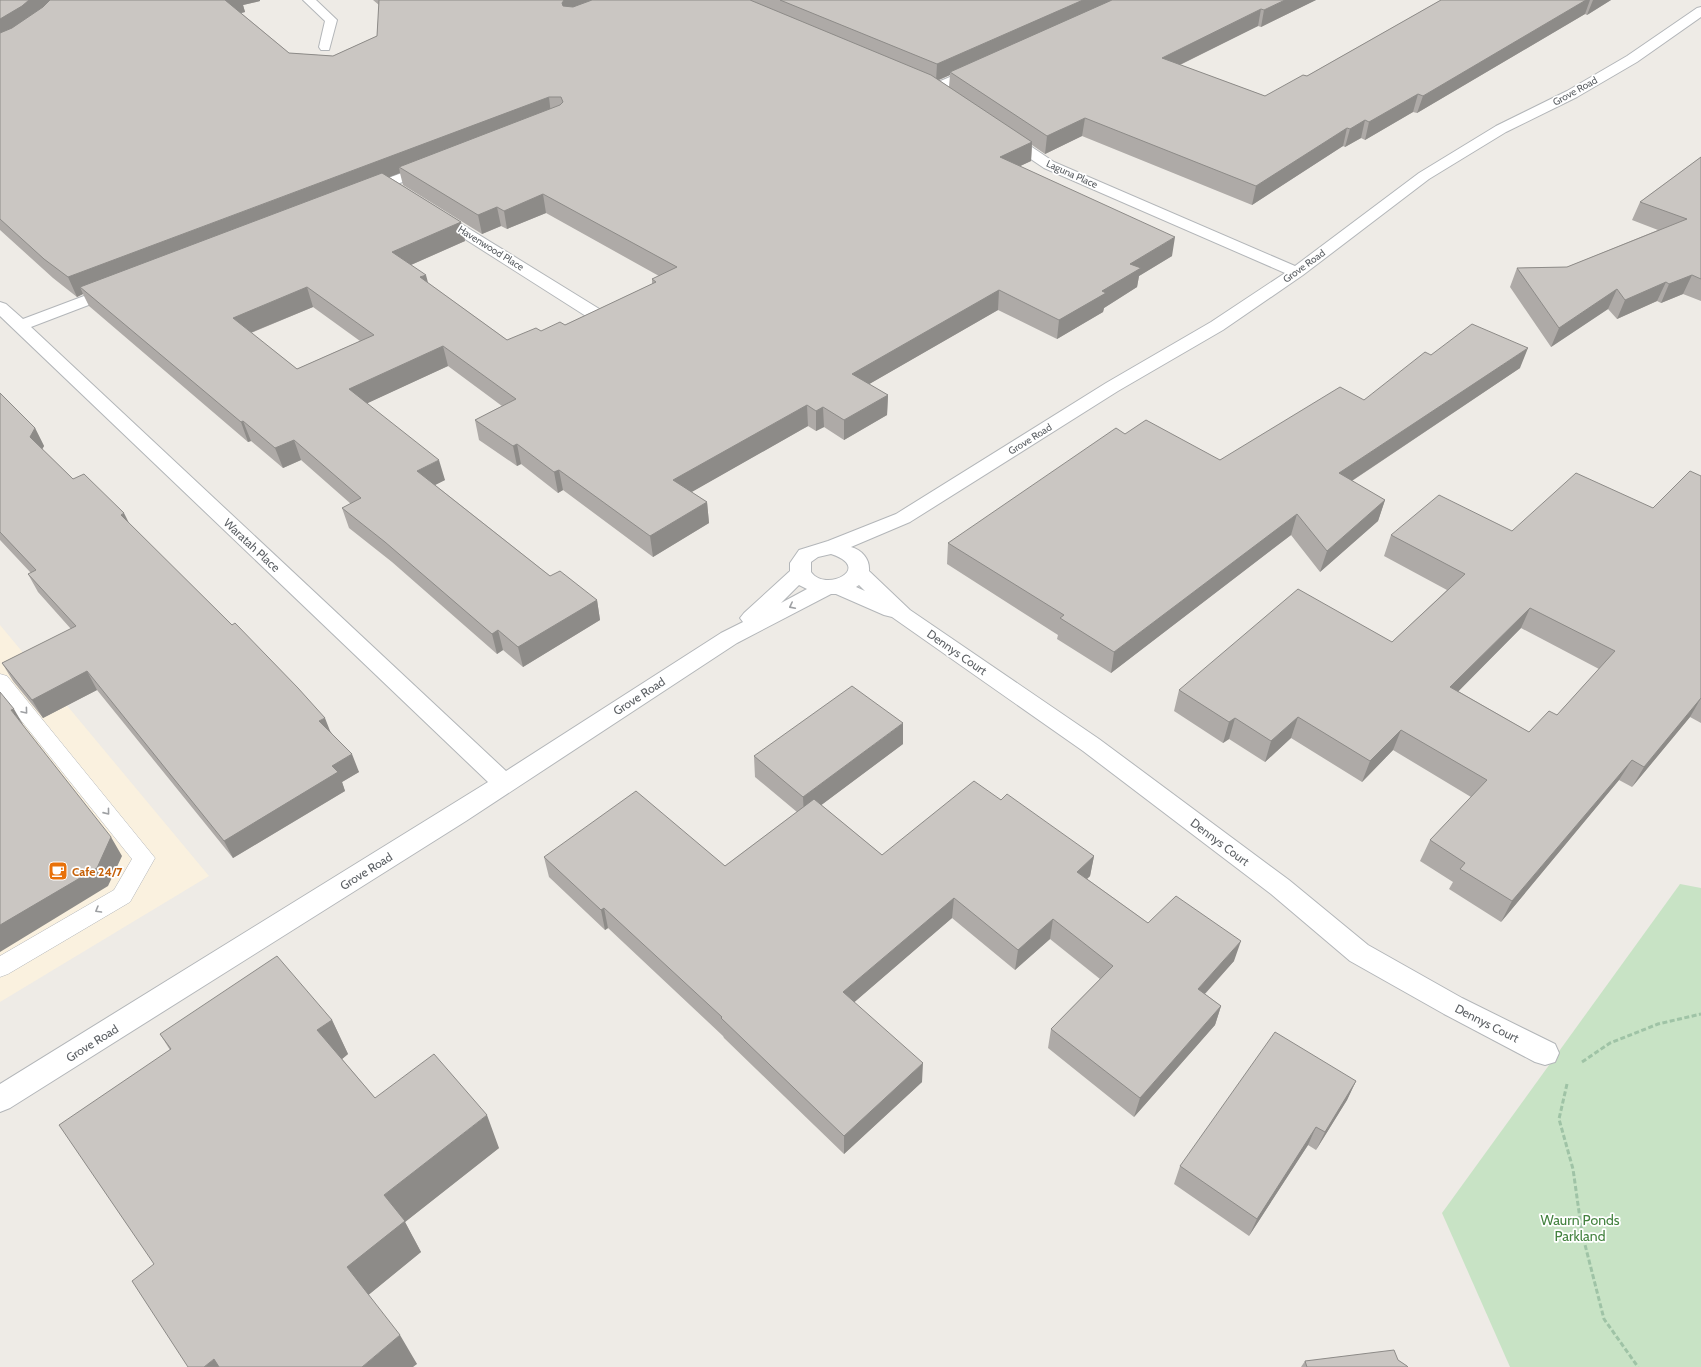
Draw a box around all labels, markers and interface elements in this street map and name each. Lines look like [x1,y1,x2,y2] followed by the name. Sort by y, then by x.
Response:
[1550,73,1600,109] street label: Grove Road
[1044,157,1100,191] street label: Laguna Place
[456,222,526,274] street label: Havenwood Place
[1280,246,1328,286] street label: Grove Road
[1006,421,1054,457] street label: Grove Road
[221,515,283,575] street label: Waratah Place
[788,601,796,609] one-way arrow
[924,626,990,678] street label: Dennys Court
[610,674,668,718] street label: Grove Road
[21,707,28,714] one-way arrow
[102,808,109,815] one-way arrow
[1188,815,1252,869] street label: Dennys Court
[337,849,395,893] street label: Grove Road
[47,860,69,882] cafe icon: Cafe 24/7
[72,864,123,879] place label: Cafe 24/7
[95,905,102,912] one-way arrow
[1453,1000,1521,1046] street label: Dennys Court
[63,1021,121,1065] street label: Grove Road
[1540,1211,1620,1245] park label: Waurn Ponds Parkland

